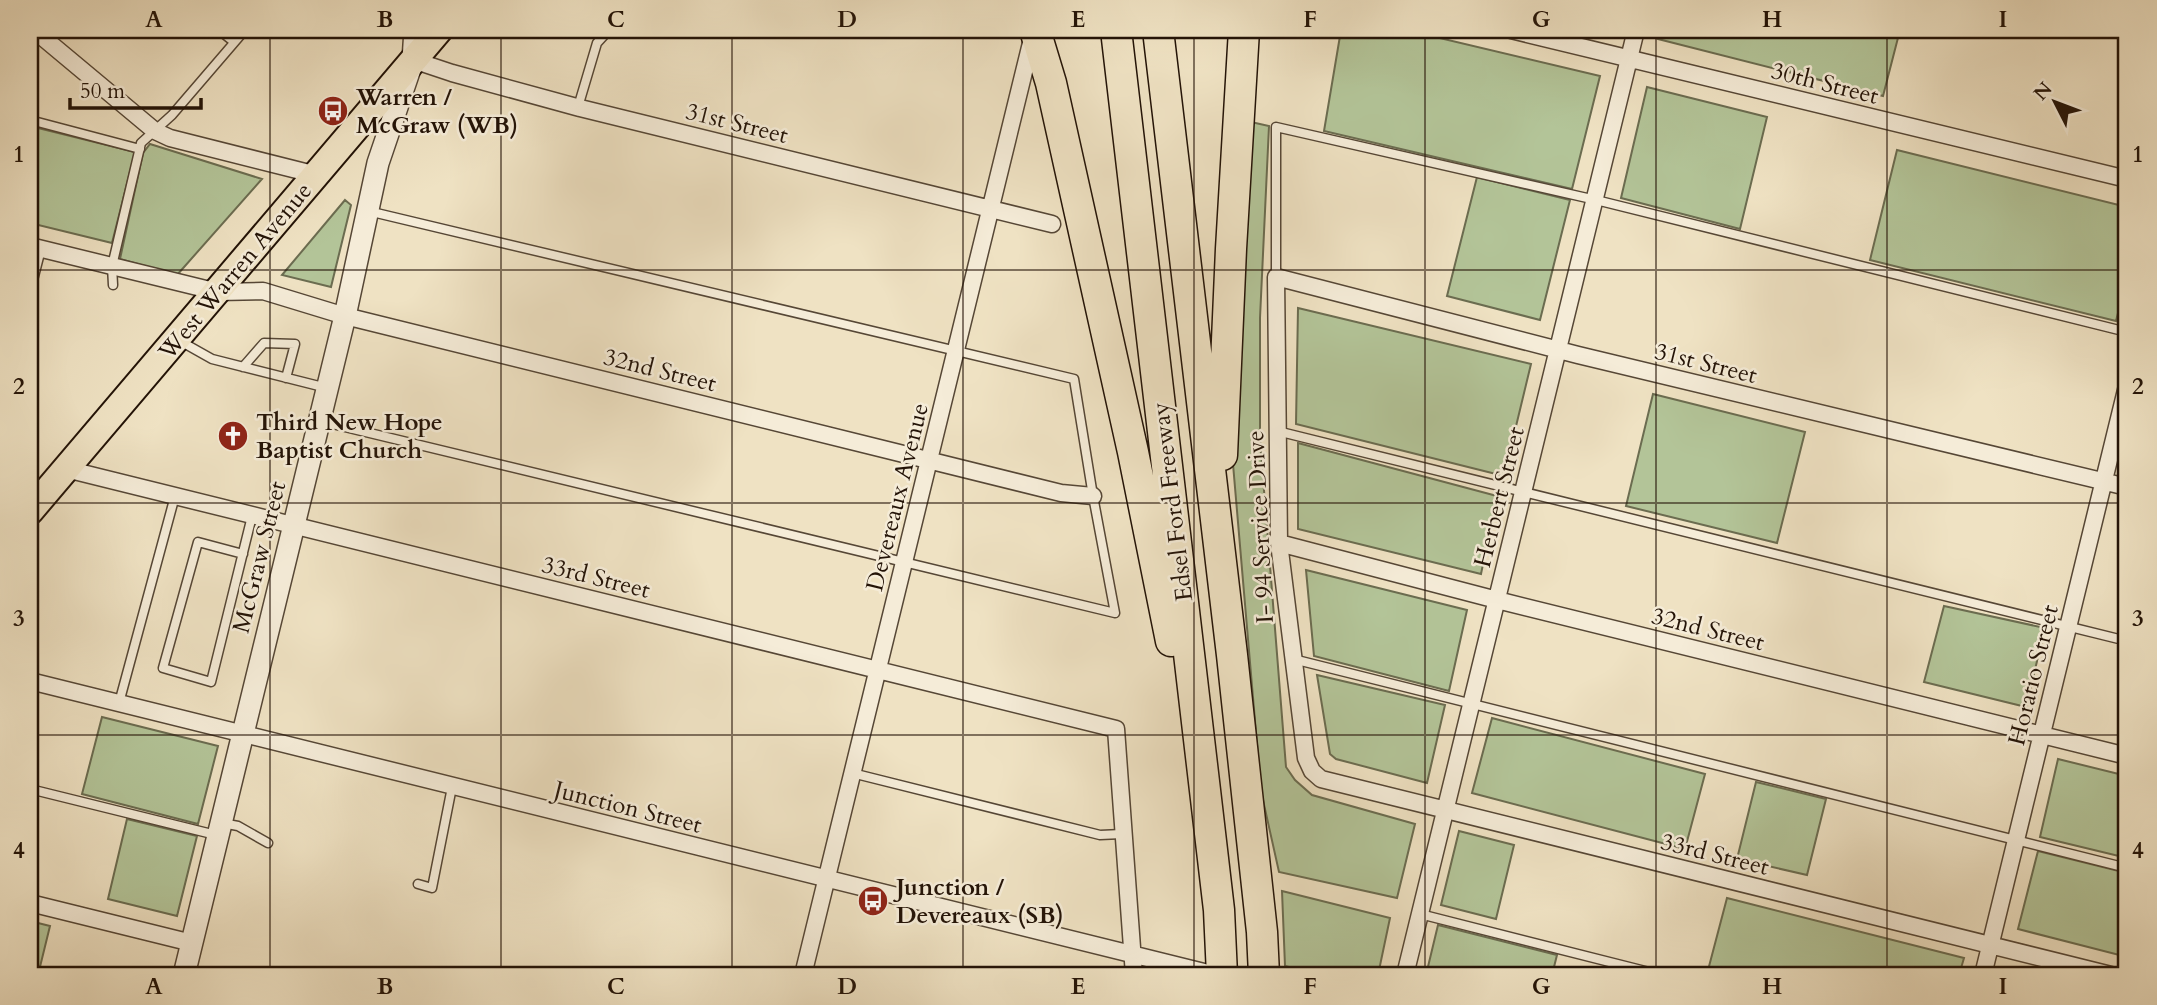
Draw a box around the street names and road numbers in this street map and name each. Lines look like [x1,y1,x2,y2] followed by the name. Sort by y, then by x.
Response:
[1768,54,1882,113] street label: 30th Street
[682,95,792,152] street label: 31st Street
[151,175,320,368] street label: West Warren Avenue
[1651,335,1761,392] street label: 31st Street
[600,341,720,401] street label: 32nd Street
[858,400,937,595] street label: Devereaux Avenue
[1144,400,1201,603] street label: Edsel Ford Freeway
[1466,423,1533,571] street label: Herbert Street
[1239,430,1282,624] street label: I- 94 Service Drive
[225,477,294,636] street label: McGraw Street
[538,548,654,607] street label: 33rd Street
[1648,600,1768,660] street label: 32nd Street
[2000,601,2067,749] street label: Horatio Street
[548,772,706,842] street label: Junction Street
[1657,825,1773,884] street label: 33rd Street

